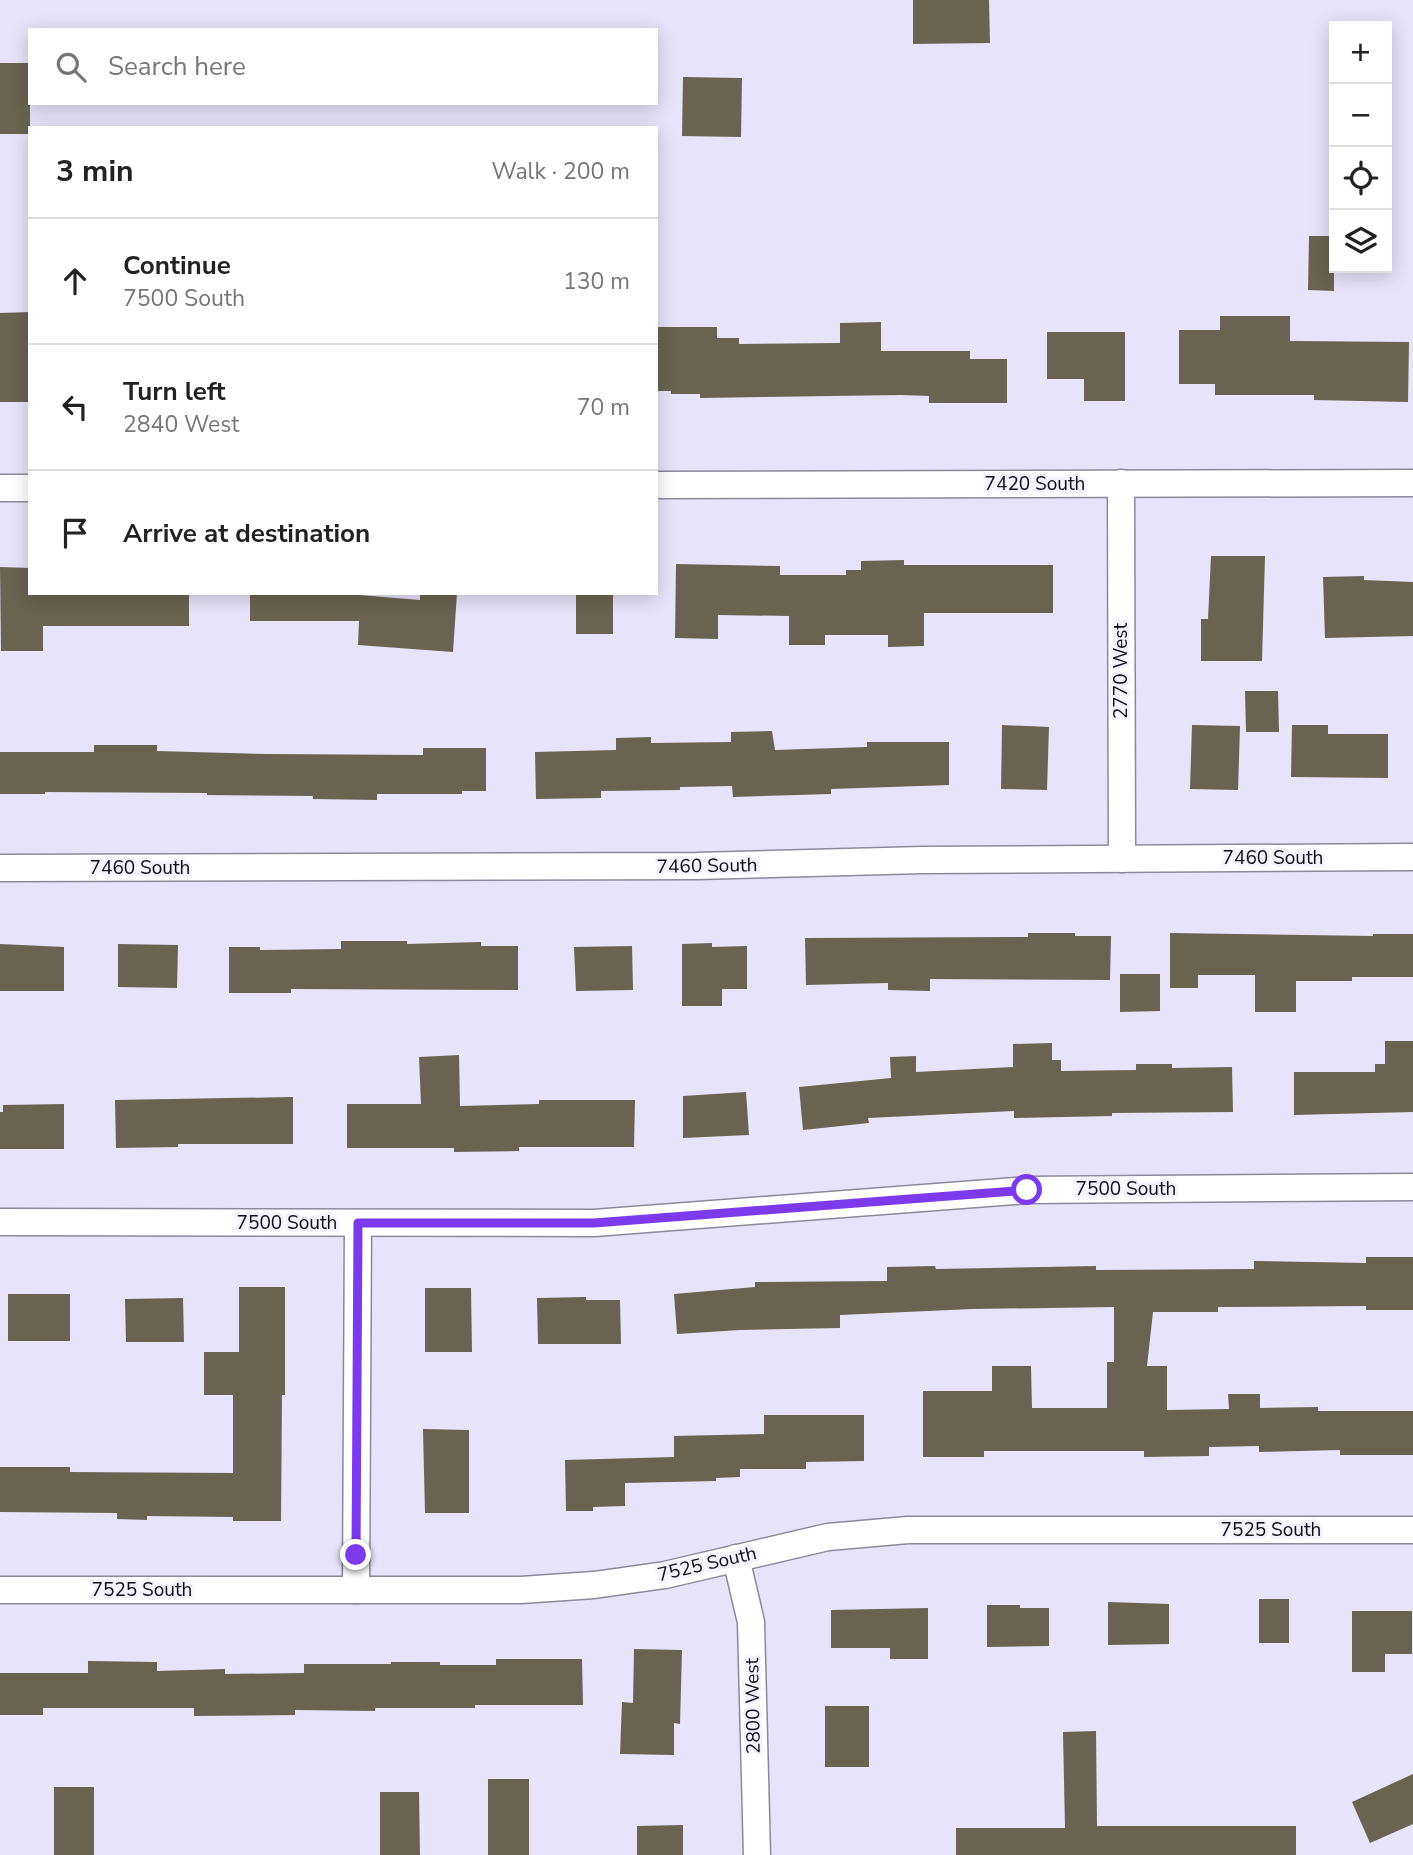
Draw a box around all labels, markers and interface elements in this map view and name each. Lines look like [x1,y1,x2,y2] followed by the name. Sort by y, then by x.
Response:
[1329,21,1392,273] map controls
[1329,21,1392,84] button: +
[28,28,658,105] search box
[52,48,90,86] icon: search
[108,49,246,84] text: Search here
[1329,84,1392,147] button: −
[1329,147,1392,210] button: locate
[56,151,134,192] text: 3 min
[491,156,630,187] text: Walk · 200 m
[1329,210,1392,273] button: layers
[123,248,231,283] text: Continue
[56,262,94,300] icon: ahead
[563,266,630,297] text: 130 m
[123,283,245,314] text: 7500 South
[123,374,226,409] text: Turn left
[56,388,94,426] icon: left
[577,392,630,423] text: 70 m
[123,409,239,440] text: 2840 West
[985,471,1085,497] street label: 7420 South
[56,514,94,552] icon: arrive
[123,516,370,551] text: Arrive at destination
[1108,623,1134,719] street label: 2770 West
[1223,845,1323,871] street label: 7460 South
[656,852,758,880] street label: 7460 South
[90,855,190,881] street label: 7460 South
[1011,1174,1042,1205] route start
[1076,1176,1176,1202] street label: 7500 South
[237,1210,337,1236] street label: 7500 South
[1221,1517,1321,1543] street label: 7525 South
[340,1539,371,1570] route end
[655,1540,759,1588] street label: 7525 South
[92,1577,192,1603] street label: 7525 South
[739,1657,767,1754] street label: 2800 West

